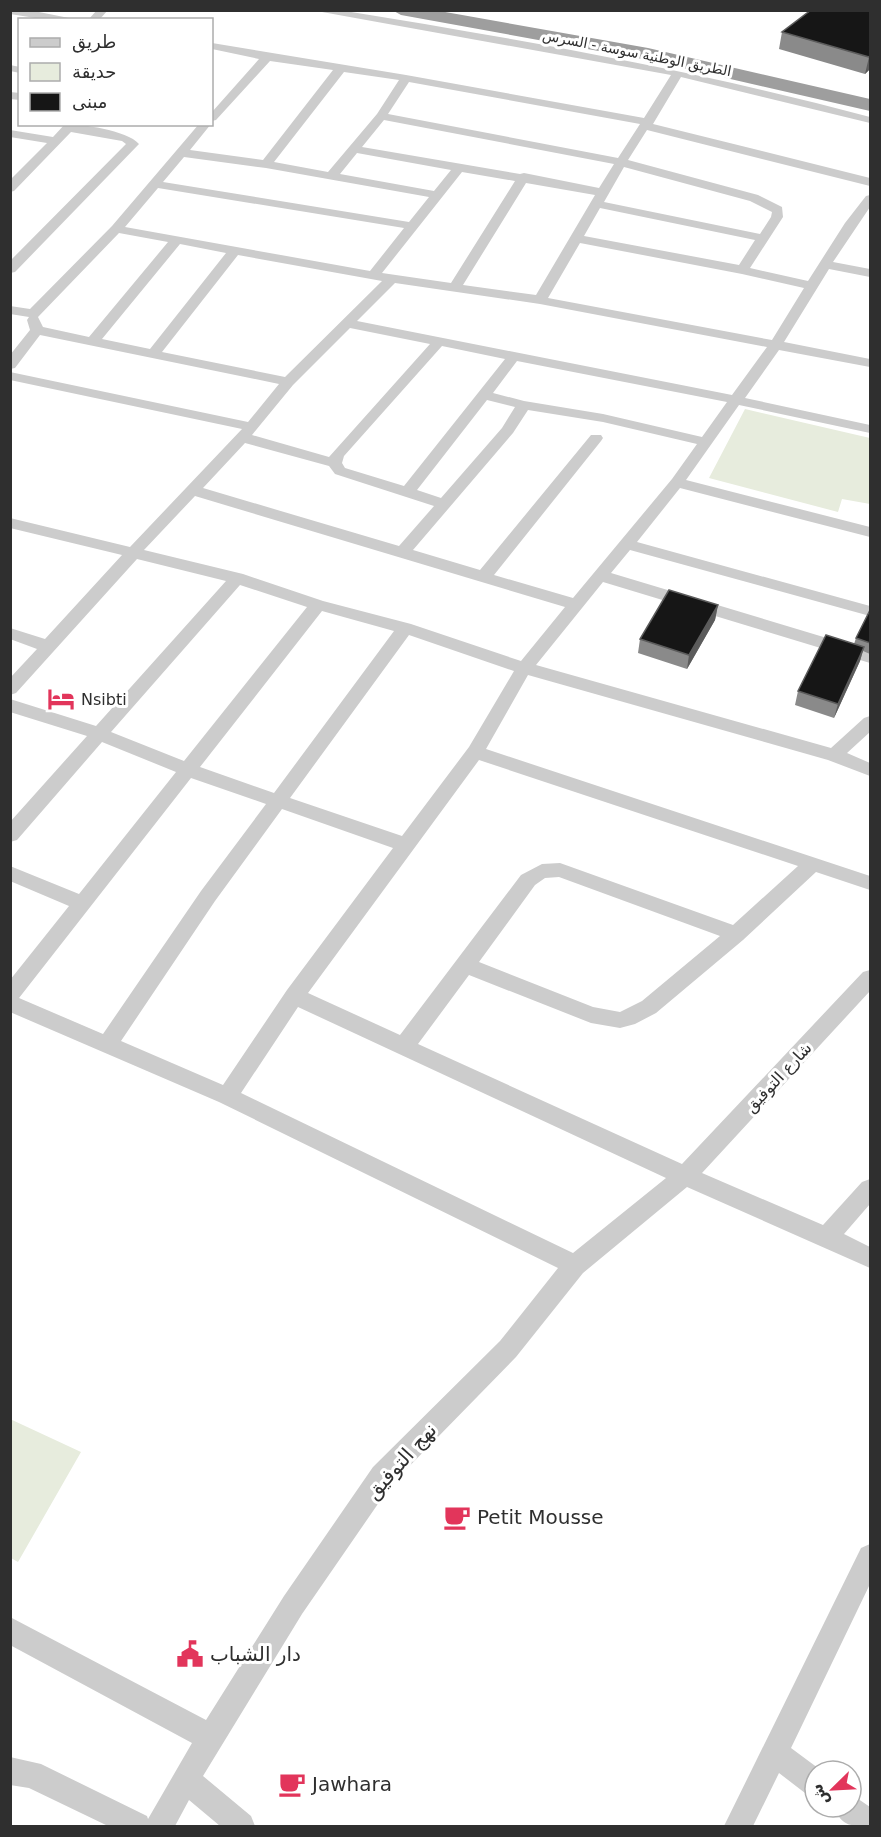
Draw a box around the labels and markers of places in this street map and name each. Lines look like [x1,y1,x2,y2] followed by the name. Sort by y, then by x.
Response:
[46,684,76,714] hotel icon: Nsibti
[81,690,127,709] place label: Nsibti
[442,1502,472,1532] cafe icon: Petit Mousse
[477,1505,604,1529] place label: Petit Mousse
[175,1639,205,1669] public building icon: دار الشباب
[210,1642,301,1666] place label: دار الشباب
[277,1769,307,1799] cafe icon: Jawhara
[310,1772,392,1796] place label: Jawhara

